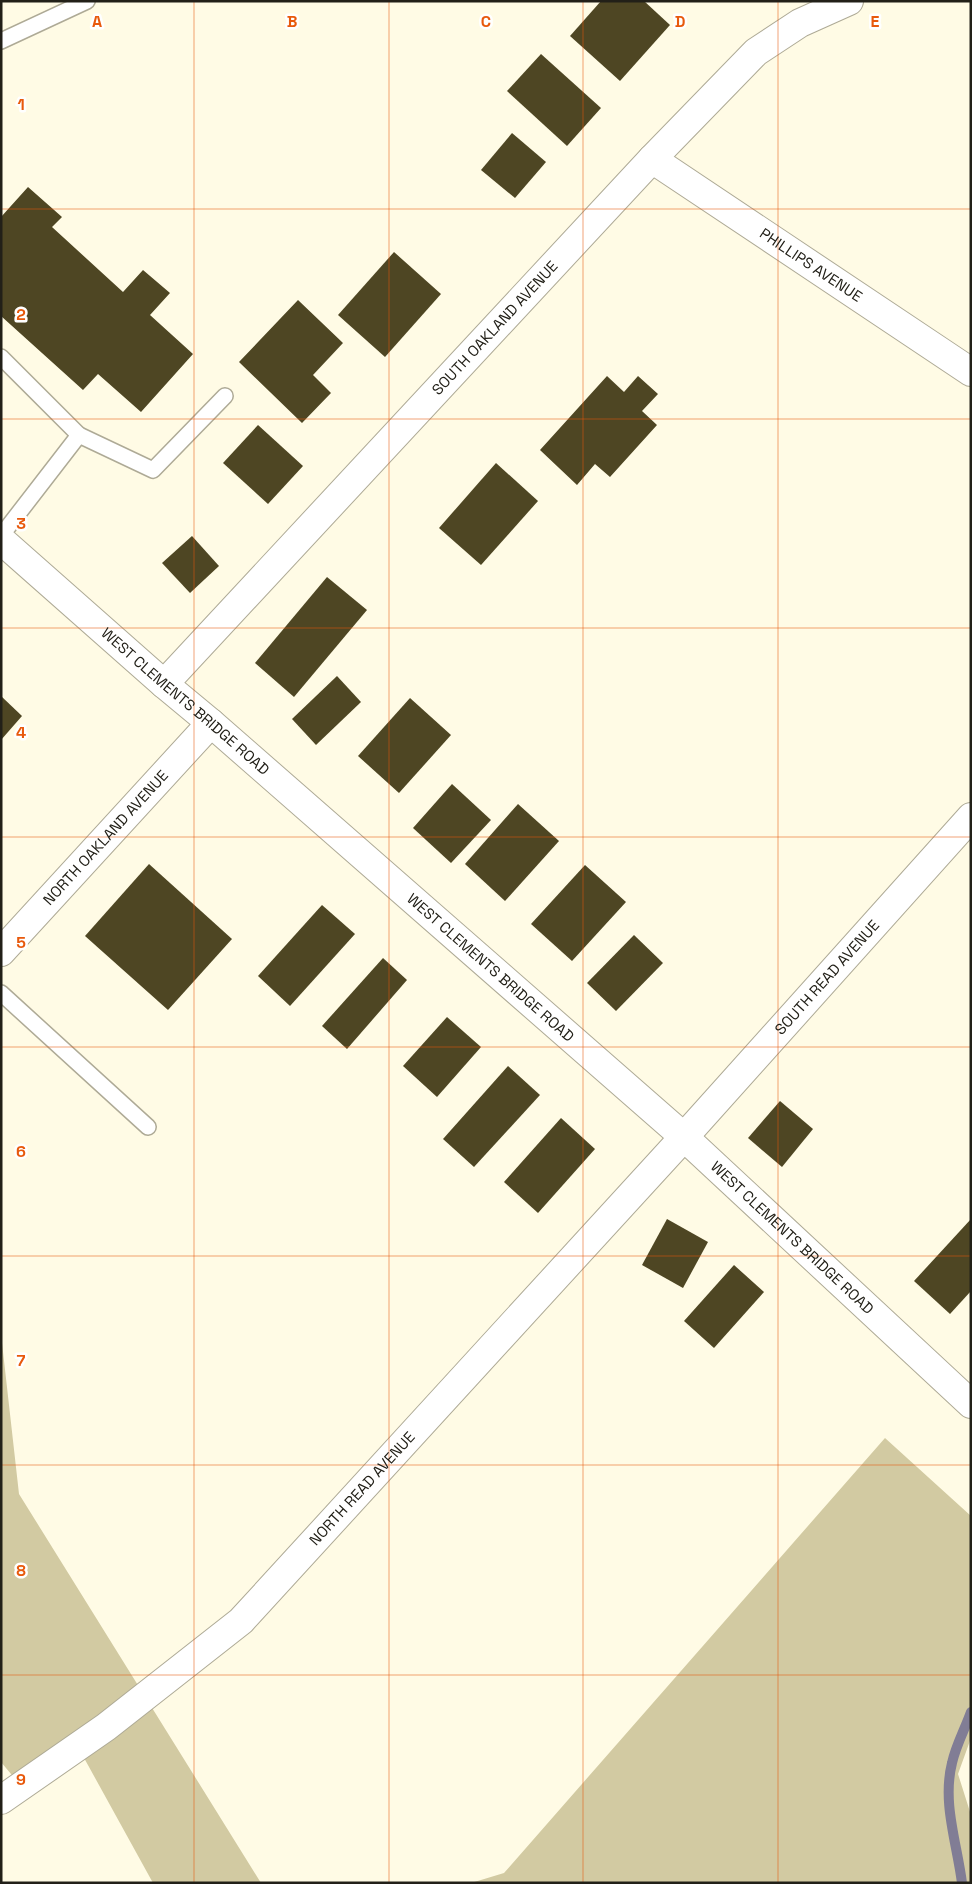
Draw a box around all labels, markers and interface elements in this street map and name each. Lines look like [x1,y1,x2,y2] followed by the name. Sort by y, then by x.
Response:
[92,11,102,32] text: A
[287,11,297,32] text: B
[481,11,491,32] text: C
[675,11,685,32] text: D
[871,11,880,32] text: E
[17,94,25,115] text: 1
[756,224,866,306] street label: PHILLIPS AVENUE
[428,257,562,399] street label: SOUTH OAKLAND AVENUE
[16,304,26,325] text: 2
[16,513,26,534] text: 3
[98,623,274,779] street label: WEST CLEMENTS BRIDGE ROAD
[16,722,26,743] text: 4
[39,766,172,909] street label: NORTH OAKLAND AVENUE
[403,889,578,1046] street label: WEST CLEMENTS BRIDGE ROAD
[770,916,883,1038] street label: SOUTH READ AVENUE
[16,932,26,953] text: 5
[16,1141,26,1162] text: 6
[707,1157,878,1318] street label: WEST CLEMENTS BRIDGE ROAD
[17,1350,26,1371] text: 7
[305,1427,419,1549] street label: NORTH READ AVENUE
[16,1560,26,1581] text: 8
[16,1769,26,1790] text: 9

